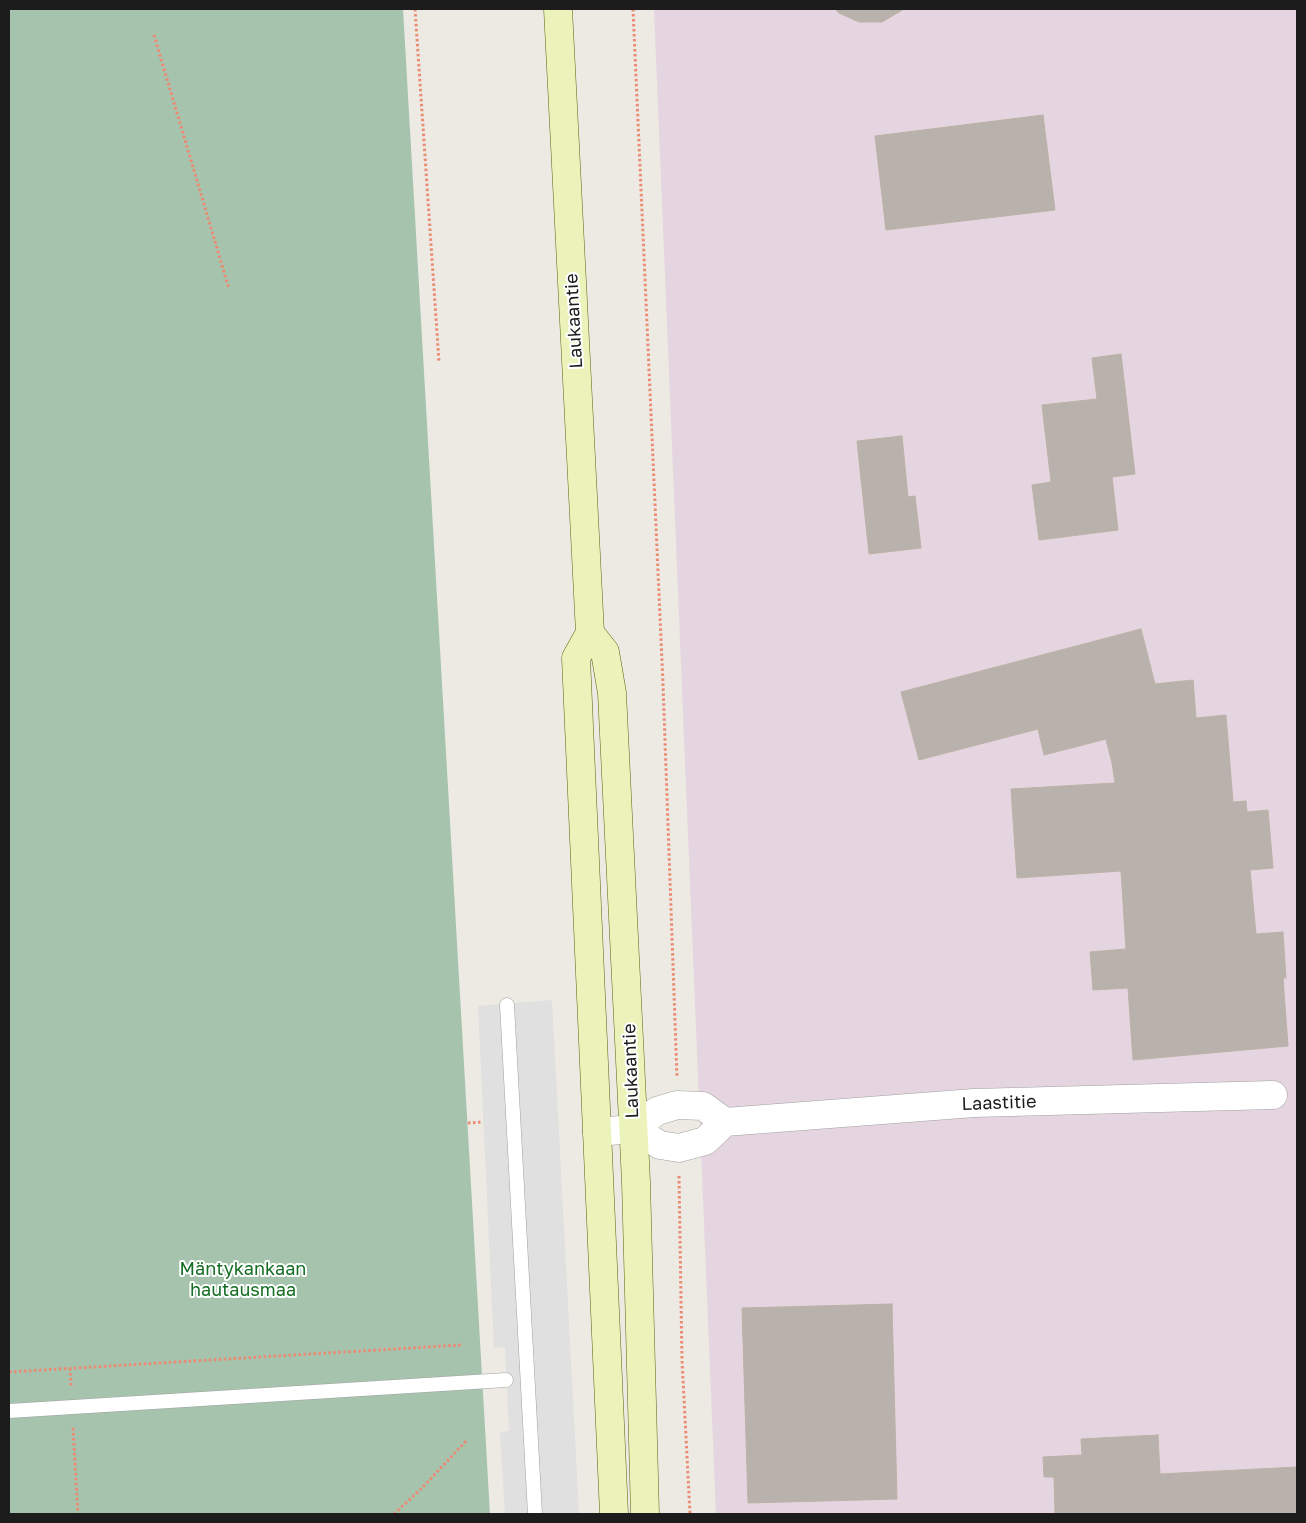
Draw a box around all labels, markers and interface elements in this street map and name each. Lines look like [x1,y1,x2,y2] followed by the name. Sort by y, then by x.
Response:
[561,273,587,369] street label: Laukaantie
[619,1023,643,1119] street label: Laukaantie
[961,1091,1037,1115] street label: Laastitie
[180,1258,306,1300] park label: Mäntykankaan hautausmaa

